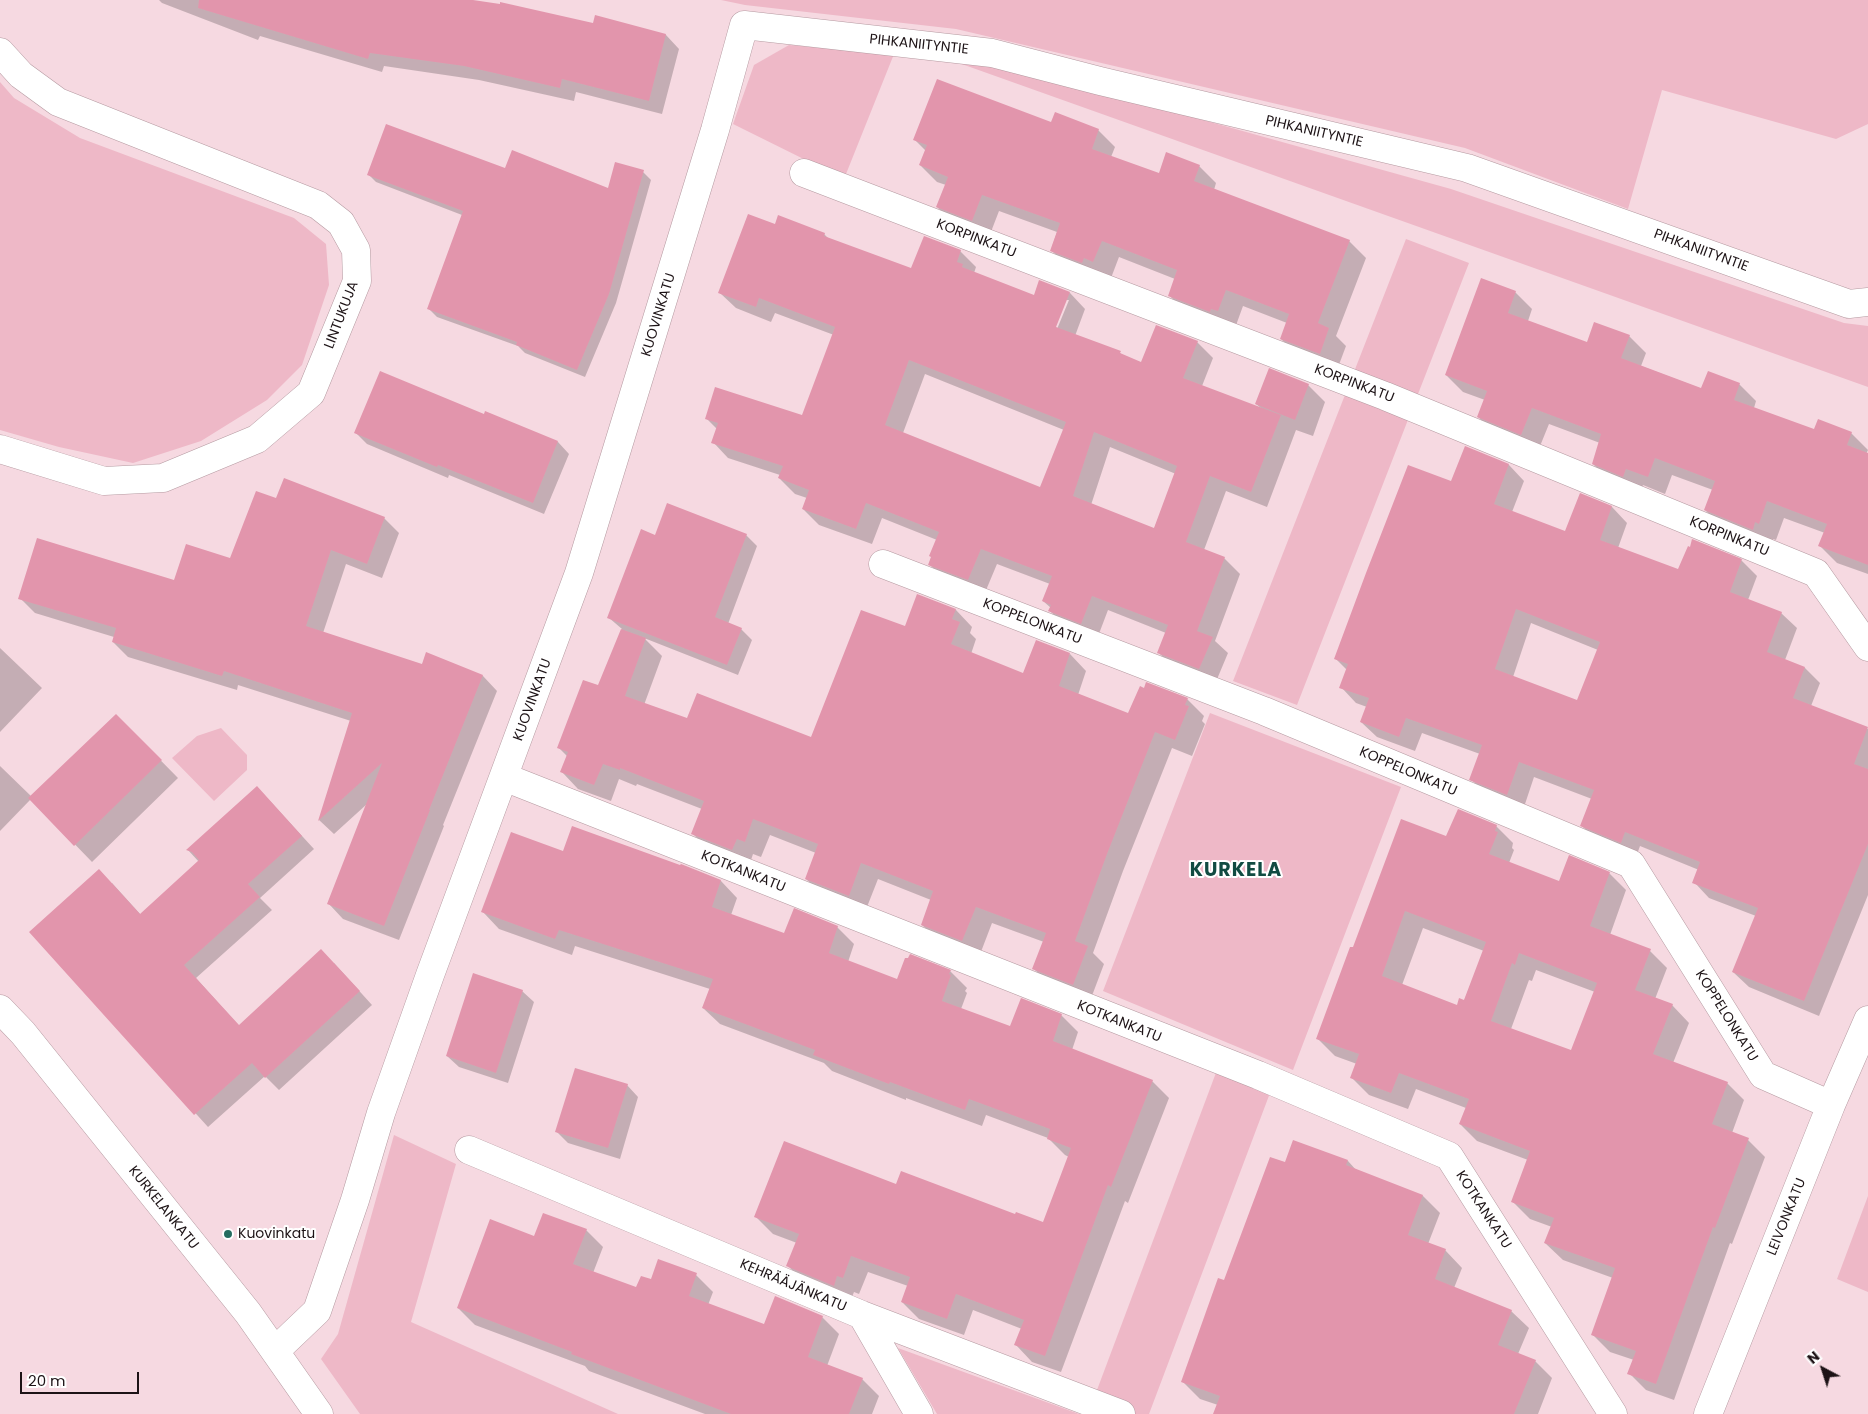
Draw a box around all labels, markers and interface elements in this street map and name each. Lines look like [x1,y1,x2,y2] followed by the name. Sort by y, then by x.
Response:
[869,31,969,59] street label: PIHKANIITYNTIE
[1264,113,1364,151] street label: PIHKANIITYNTIE
[934,216,1018,262] street label: KORPINKATU
[1651,226,1751,276] street label: PIHKANIITYNTIE
[638,271,680,359] street label: KUOVINKATU
[321,279,363,351] street label: LINTUKUJA
[1312,361,1396,407] street label: KORPINKATU
[1687,513,1771,561] street label: KORPINKATU
[980,595,1084,649] street label: KOPPELONKATU
[510,657,556,743] street label: KUOVINKATU
[1357,744,1459,800] street label: KOPPELONKATU
[698,847,788,897] street label: KOTKANKATU
[1189,860,1283,882] district label: KURKELA
[1691,967,1761,1065] street label: KOPPELONKATU
[1074,997,1164,1047] street label: KOTKANKATU
[124,1163,202,1253] street label: KURKELANKATU
[1452,1168,1514,1252] street label: KOTKANKATU
[1764,1176,1810,1258] street label: LEIVONKATU
[238,1226,315,1242] place label: Kuovinkatu
[222,1228,234,1240] marker: Kuovinkatu
[737,1256,849,1316] street label: KEHRÄÄJÄNKATU
[1798,1344,1848,1394] north arrow
[1803,1346,1824,1369] text: N
[22,1362,141,1394] scale bar
[28,1370,66,1391] text: 20 m

